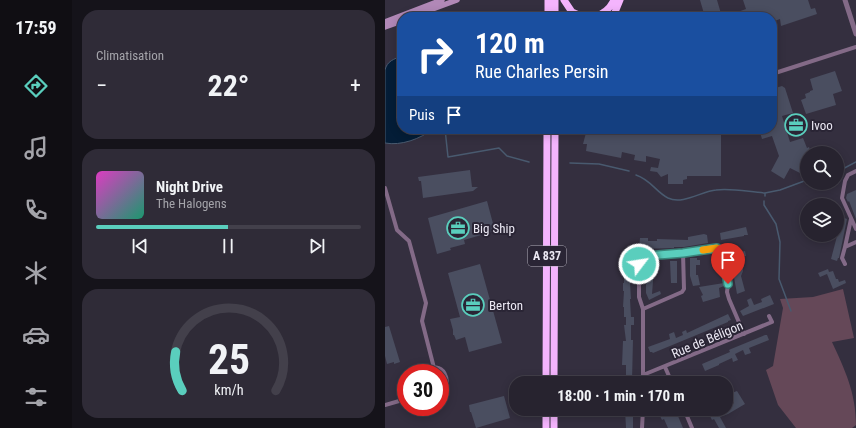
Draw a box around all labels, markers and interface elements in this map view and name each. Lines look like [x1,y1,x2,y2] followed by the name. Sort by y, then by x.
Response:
[15,17,57,38] text: 17:59
[475,27,545,60] text: 120 m
[409,28,461,80] icon: right
[96,48,164,63] text: Climatisation
[475,61,609,82] text: Rue Charles Persin
[208,68,250,103] text: 22°
[22,72,50,100] icon: directions
[96,73,107,98] text: −
[350,73,361,98] text: +
[443,104,465,126] icon: arrive
[409,106,435,124] text: Puis
[783,112,809,138] office icon: Ivoo
[811,118,833,133] place label: Ivoo
[22,134,50,162] icon: music
[800,146,844,242] map controls
[800,146,844,190] button: search
[156,178,223,196] text: Night Drive
[22,196,50,224] icon: phone
[156,196,227,211] text: The Halogens
[800,198,844,242] button: layers
[445,215,471,241] office icon: Big Ship
[473,221,515,236] place label: Big Ship
[129,235,151,257] icon: previous
[217,235,239,257] icon: pause
[306,235,328,257] icon: next
[618,243,660,285] position arrow
[711,243,745,284] pin
[528,246,566,266] road number: A 837
[717,249,739,271] icon: arrive
[22,259,50,287] icon: climate
[460,292,486,318] office icon: Berton
[489,298,523,313] place label: Berton
[669,318,745,361] street label: Rue de Béligon
[22,321,50,349] icon: car
[207,335,250,384] text: 25
[397,364,449,416] speed limit sign: 30
[214,382,243,398] text: km/h
[22,383,50,411] icon: filters
[557,387,685,405] text: 18:00 · 1 min · 170 m

